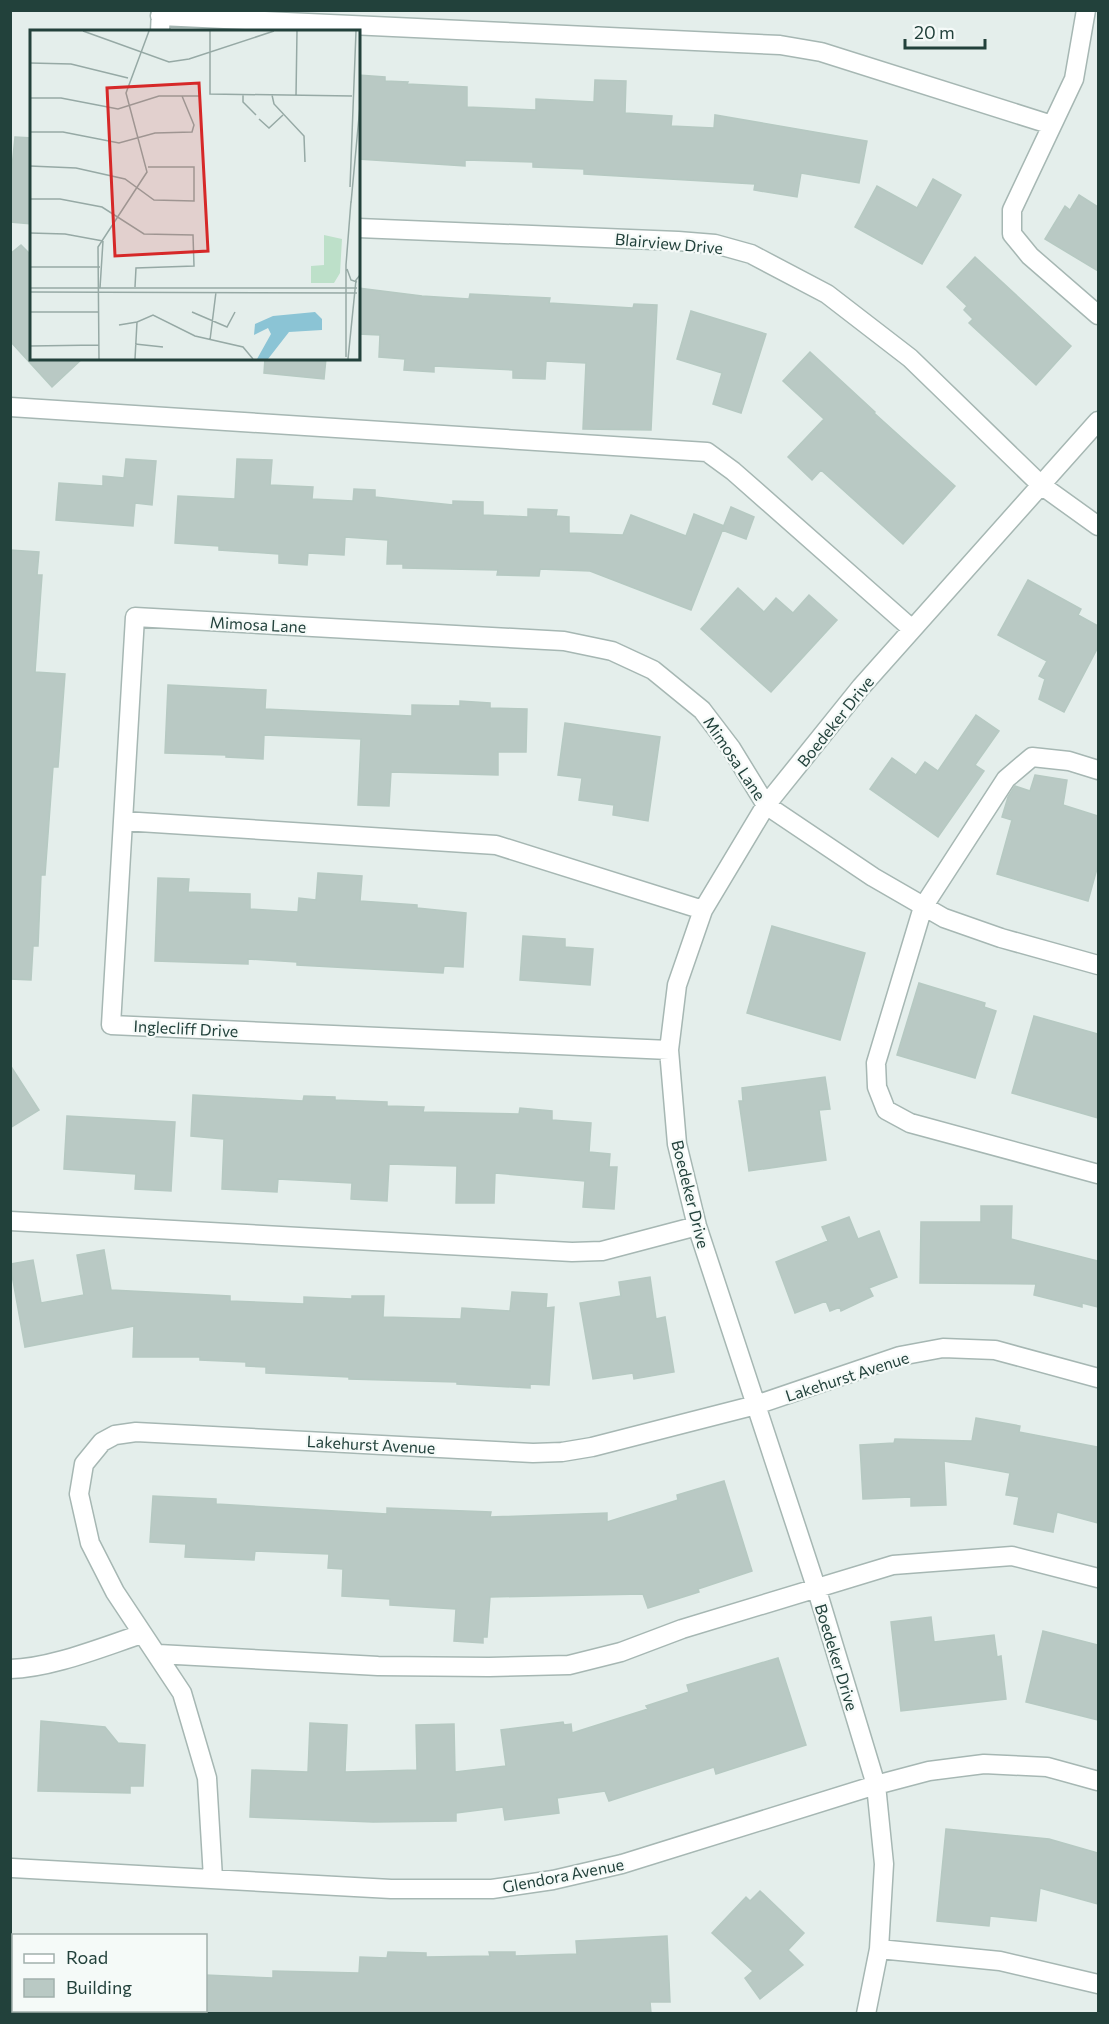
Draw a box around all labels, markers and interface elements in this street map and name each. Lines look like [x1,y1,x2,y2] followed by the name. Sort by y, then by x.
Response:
[905,12,984,50] scale bar
[914,21,955,43] text: 20 m
[30,30,360,360] inset map
[614,229,724,257] street label: Blairview Drive
[209,612,307,636] street label: Mimosa Lane
[793,672,877,770] street label: Boedeker Drive
[700,713,770,803] street label: Mimosa Lane
[133,1016,239,1040] street label: Inglecliff Drive
[668,1138,714,1250] street label: Boedeker Drive
[783,1347,911,1405] street label: Lakehurst Avenue
[306,1431,436,1457] street label: Lakehurst Avenue
[812,1601,862,1713] street label: Boedeker Drive
[501,1854,625,1896] street label: Glendora Avenue
[12,1934,207,2012] legend
[66,1946,108,1968] text: Road
[66,1976,132,1998] text: Building

